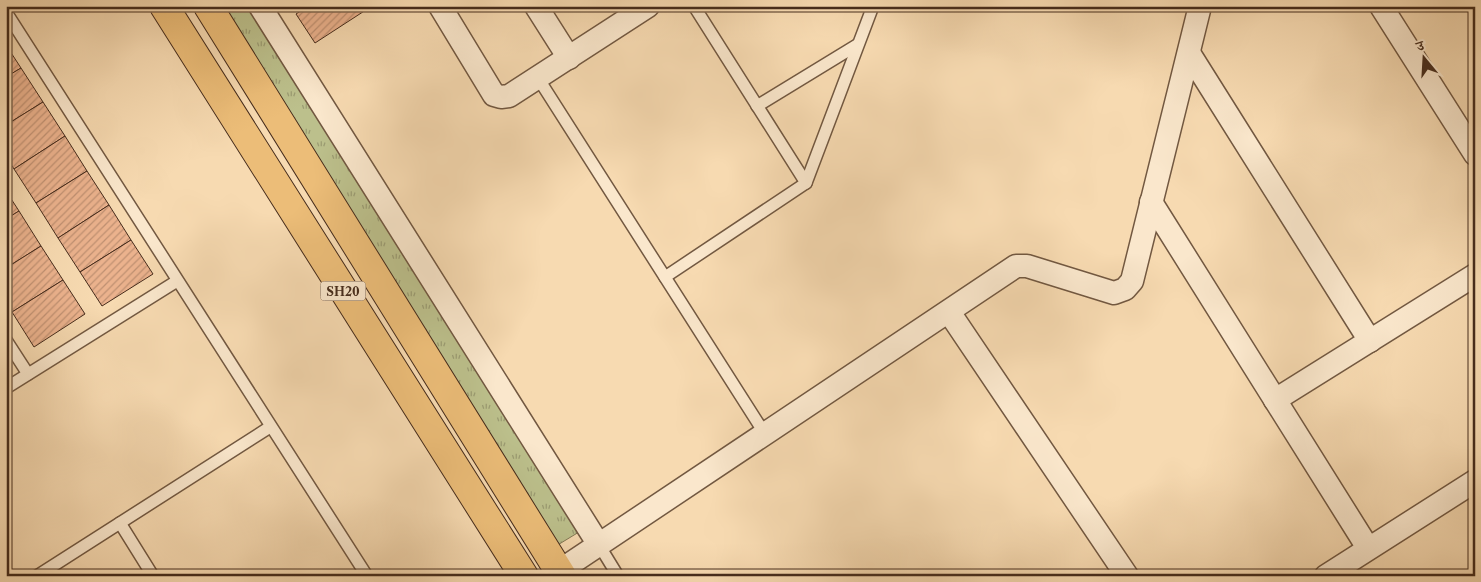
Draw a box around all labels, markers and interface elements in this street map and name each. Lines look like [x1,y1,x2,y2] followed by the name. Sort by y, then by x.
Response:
[1398,32,1448,82] north arrow
[1413,36,1427,56] text: उ
[320,282,366,300] road number: SH20

